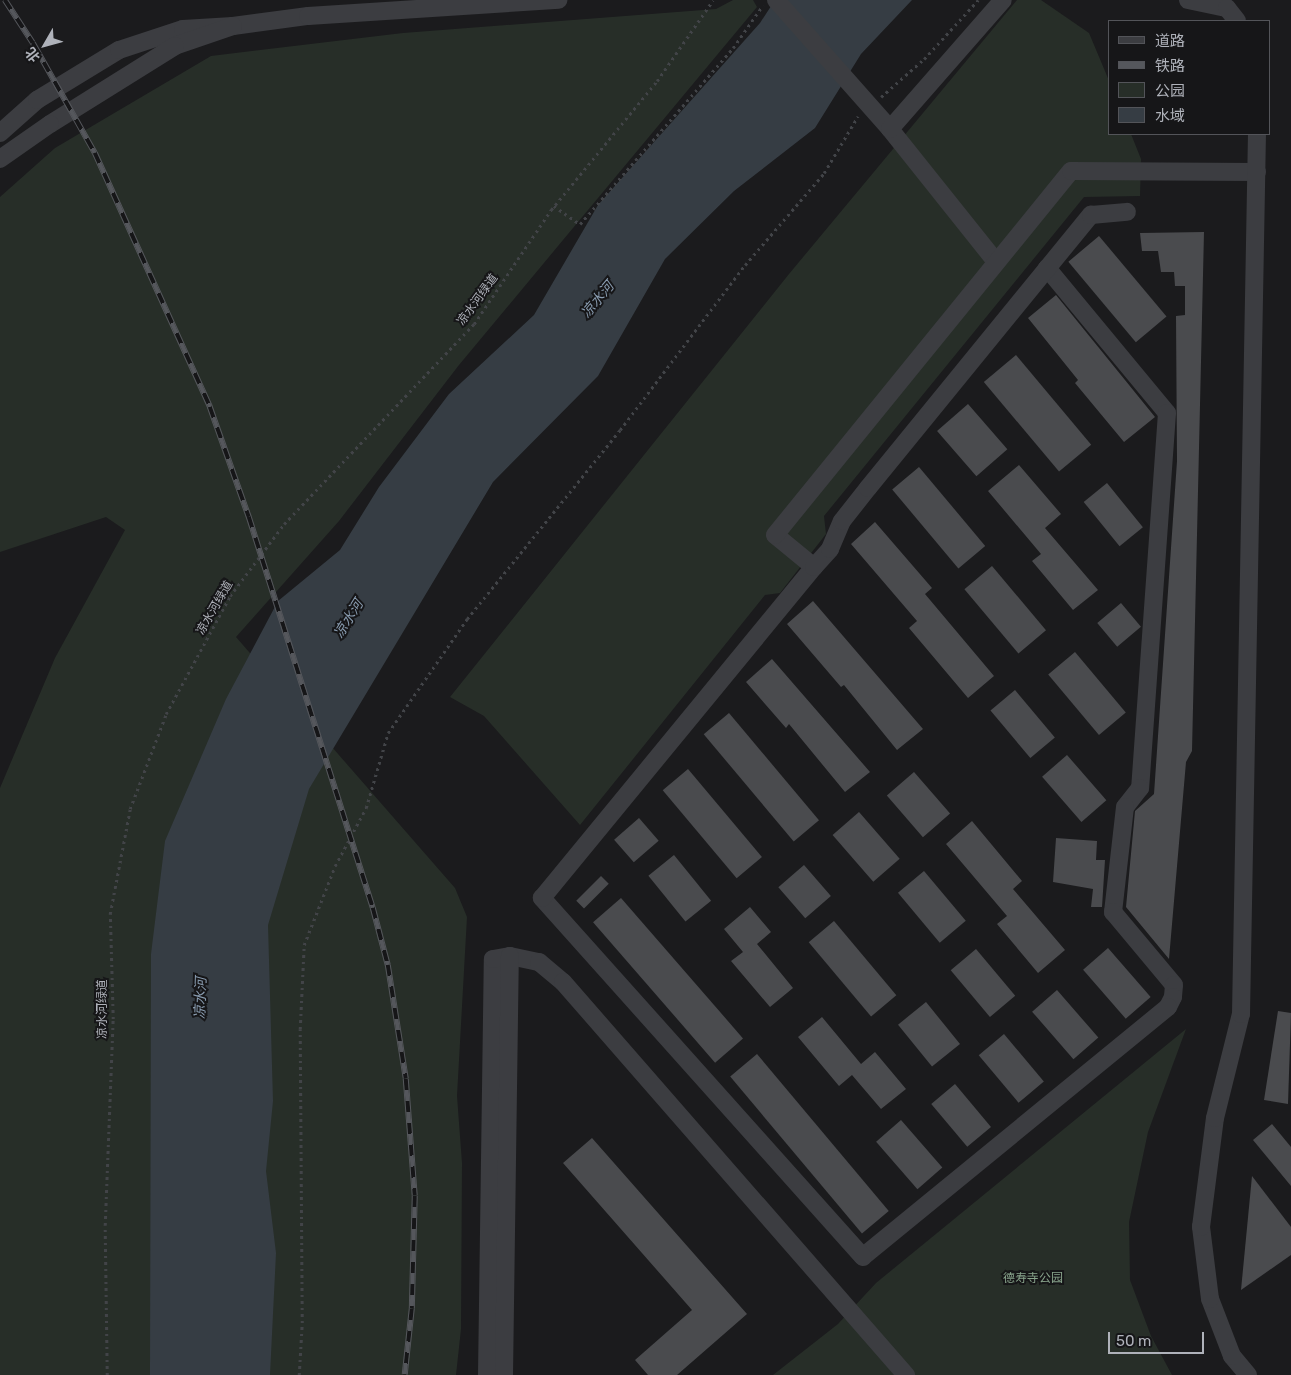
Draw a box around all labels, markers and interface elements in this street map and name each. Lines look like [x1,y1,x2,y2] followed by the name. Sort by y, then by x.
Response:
[20,20,70,70] north arrow
[1108,20,1271,135] legend
[1155,32,1185,50] text: 道路
[22,44,44,65] text: 北
[1155,57,1185,75] text: 铁路
[1155,82,1185,100] text: 公园
[1155,107,1185,125] text: 水域
[455,271,501,329] street label: 凉水河绿道
[578,279,618,321] water label: 凉水河
[194,578,236,638] street label: 凉水河绿道
[331,597,367,641] water label: 凉水河
[192,977,210,1019] water label: 凉水河
[96,979,110,1039] street label: 凉水河绿道
[1003,1272,1063,1286] park label: 德寿寺公园
[1111,1322,1207,1354] scale bar
[1116,1332,1151,1350] text: 50 m

